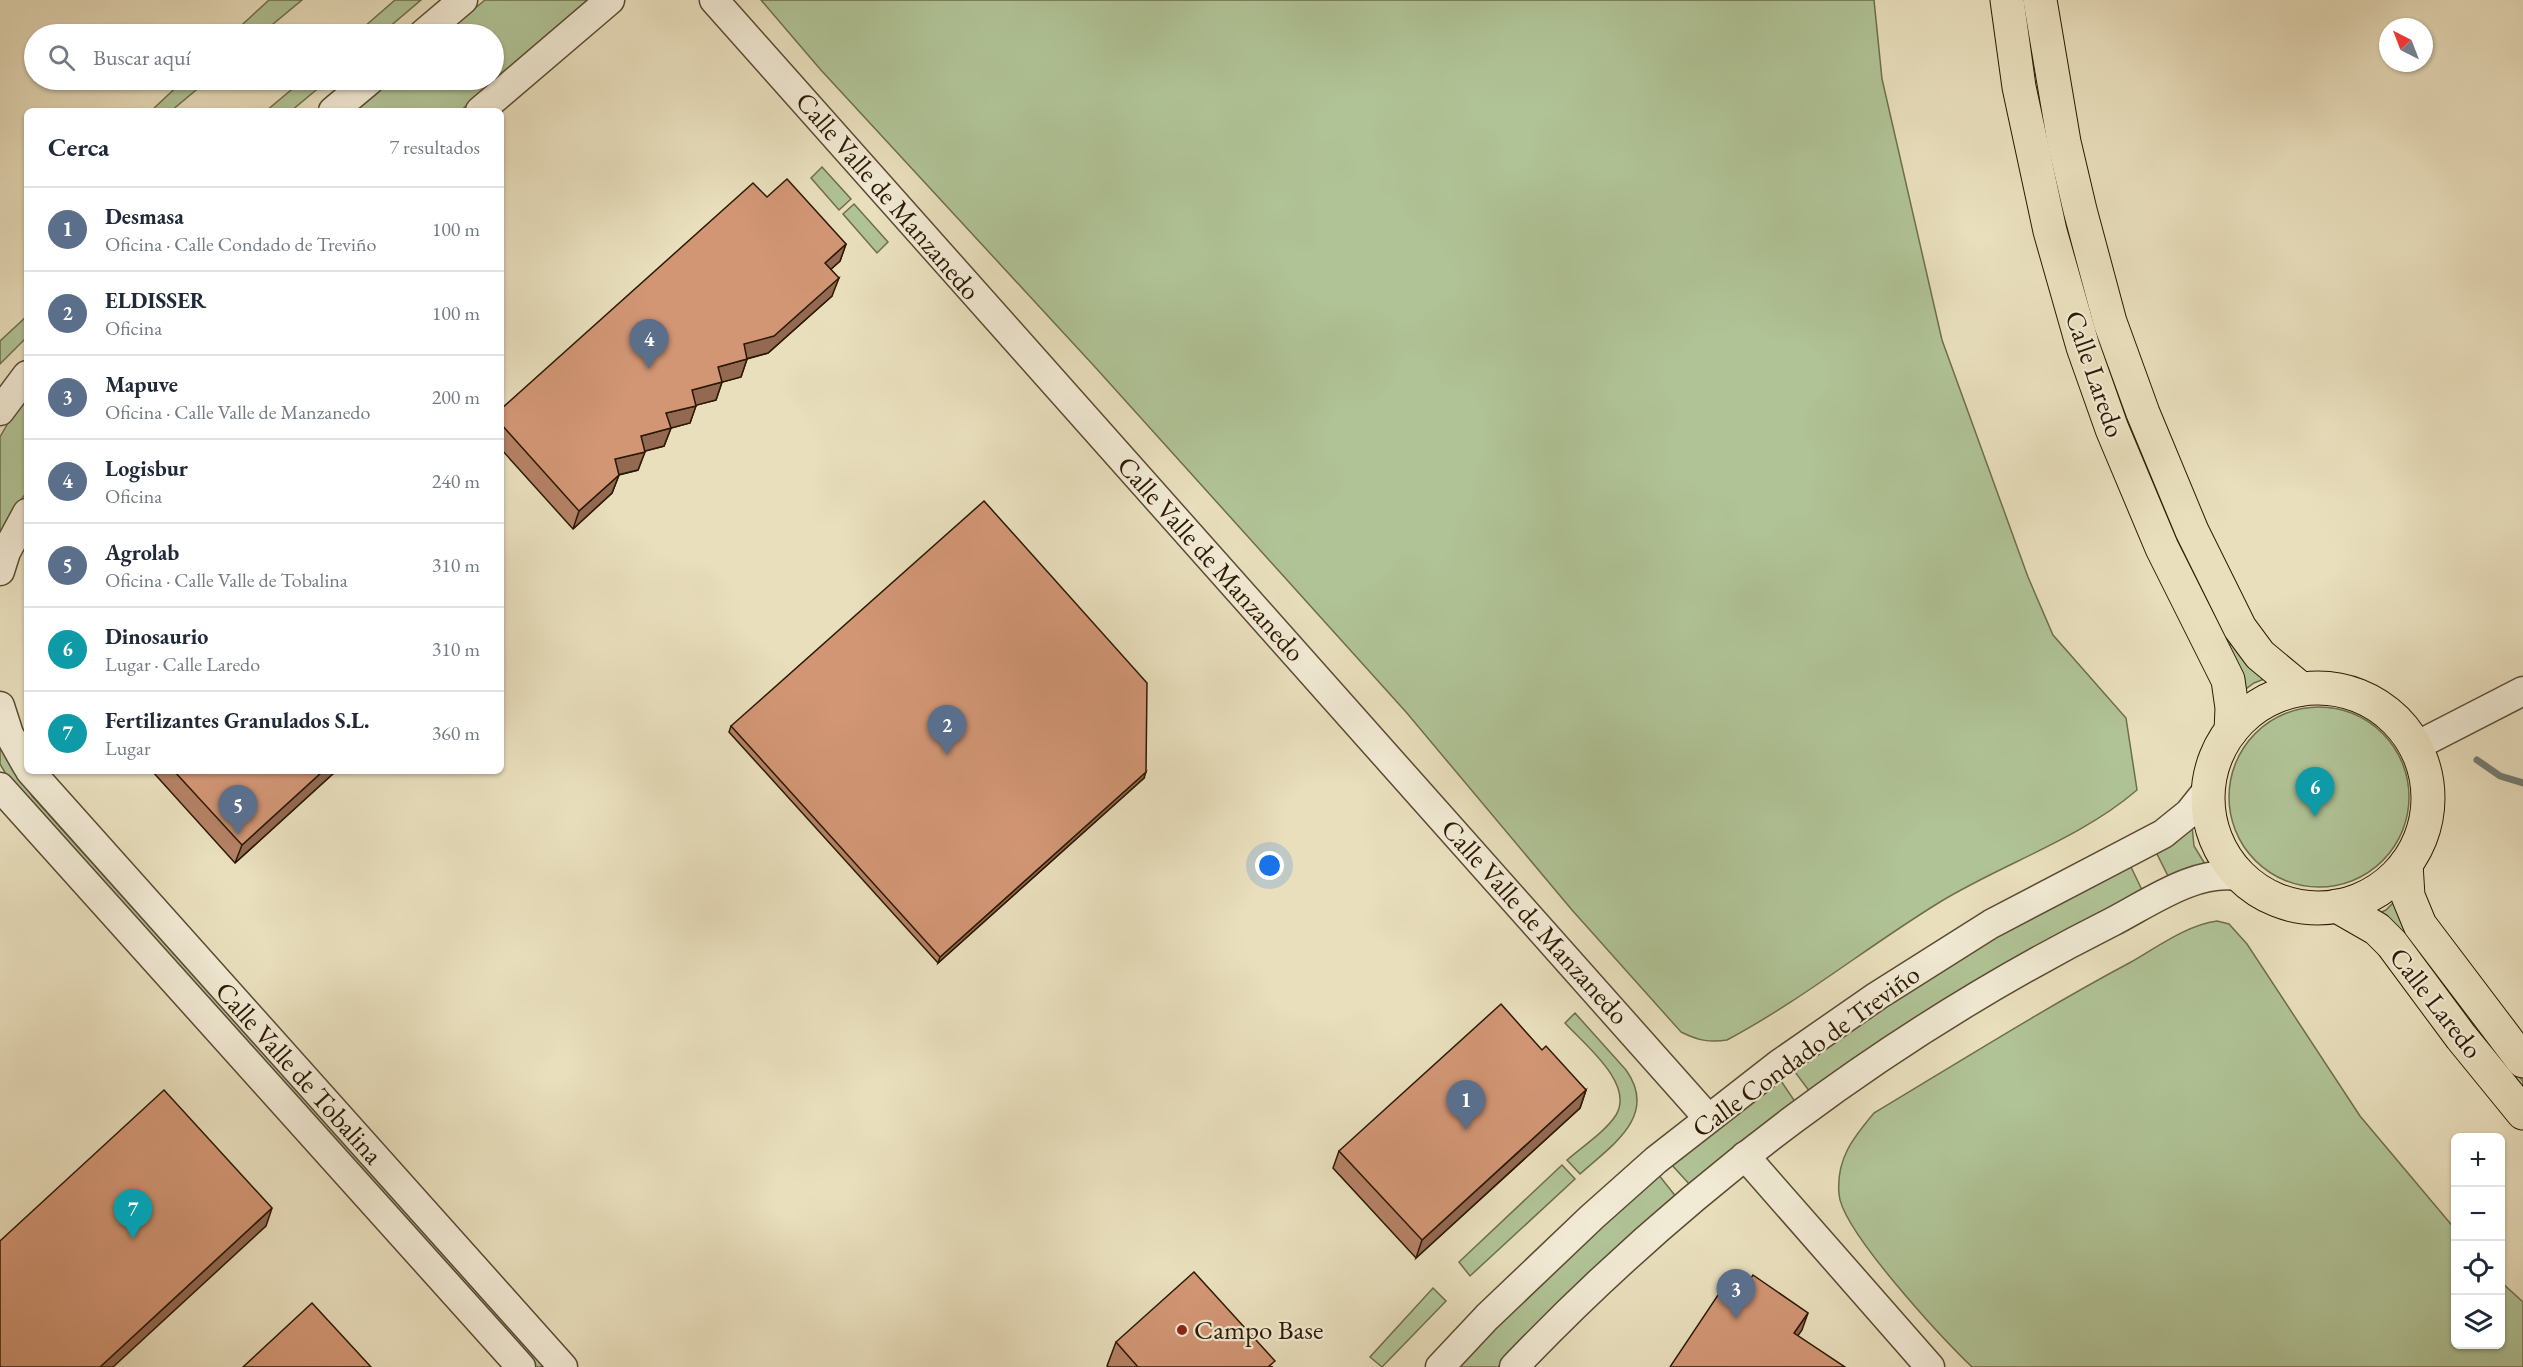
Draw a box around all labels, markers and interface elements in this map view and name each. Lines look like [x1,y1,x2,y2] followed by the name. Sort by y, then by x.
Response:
[2379,18,2433,72] north arrow
[24,24,504,90] search box
[45,41,78,74] icon: search
[93,43,191,72] text: Buscar aquí
[788,84,988,307] street label: Calle Valle de Manzanedo
[48,130,109,164] text: Cerca
[389,134,480,160] text: 7 resultados
[105,202,184,231] text: Desmasa
[62,216,73,242] text: 1
[432,216,480,242] text: 100 m
[105,231,376,257] text: Oficina · Calle Condado de Treviño
[105,286,207,315] text: ELDISSER
[62,300,73,326] text: 2
[432,300,480,326] text: 100 m
[2057,306,2133,442] street label: Calle Laredo
[105,315,162,341] text: Oficina
[630,320,668,369] pin: 4
[105,370,178,399] text: Mapuve
[62,384,73,410] text: 3
[432,384,480,410] text: 200 m
[105,399,370,425] text: Oficina · Calle Valle de Manzanedo
[1110,449,1313,669] street label: Calle Valle de Manzanedo
[105,454,188,483] text: Logisbur
[62,468,73,494] text: 4
[432,468,480,494] text: 240 m
[105,483,162,509] text: Oficina
[105,538,179,567] text: Agrolab
[62,552,73,578] text: 5
[432,552,480,578] text: 310 m
[105,567,348,593] text: Oficina · Calle Valle de Tobalina
[105,622,208,651] text: Dinosaurio
[62,636,73,662] text: 6
[432,636,480,662] text: 310 m
[105,651,260,677] text: Lugar · Calle Laredo
[105,706,369,735] text: Fertilizantes Granulados S.L.
[928,706,966,755] pin: 2
[62,720,73,746] text: 7
[432,720,480,746] text: 360 m
[105,735,151,761] text: Lugar
[2296,768,2334,817] pin: 6
[218,786,258,835] pin: 5
[1434,812,1637,1032] street label: Calle Valle de Manzanedo
[1255,851,1284,880] your location
[2382,940,2491,1065] street label: Calle Laredo
[1685,956,1926,1145] street label: Calle Condado de Treviño
[208,974,391,1172] street label: Calle Valle de Tobalina
[1446,1080,1486,1130] pin: 1
[2451,1133,2505,1349] map controls
[2451,1133,2505,1187] button: +
[2451,1187,2505,1241] button: −
[114,1190,152,1239] pin: 7
[2451,1241,2505,1295] button: locate
[1716,1270,1756,1319] pin: 3
[2451,1295,2505,1349] button: layers
[1194,1312,1324,1347] place label: Campo Base
[1175,1323,1189,1337] marker: Campo Base

